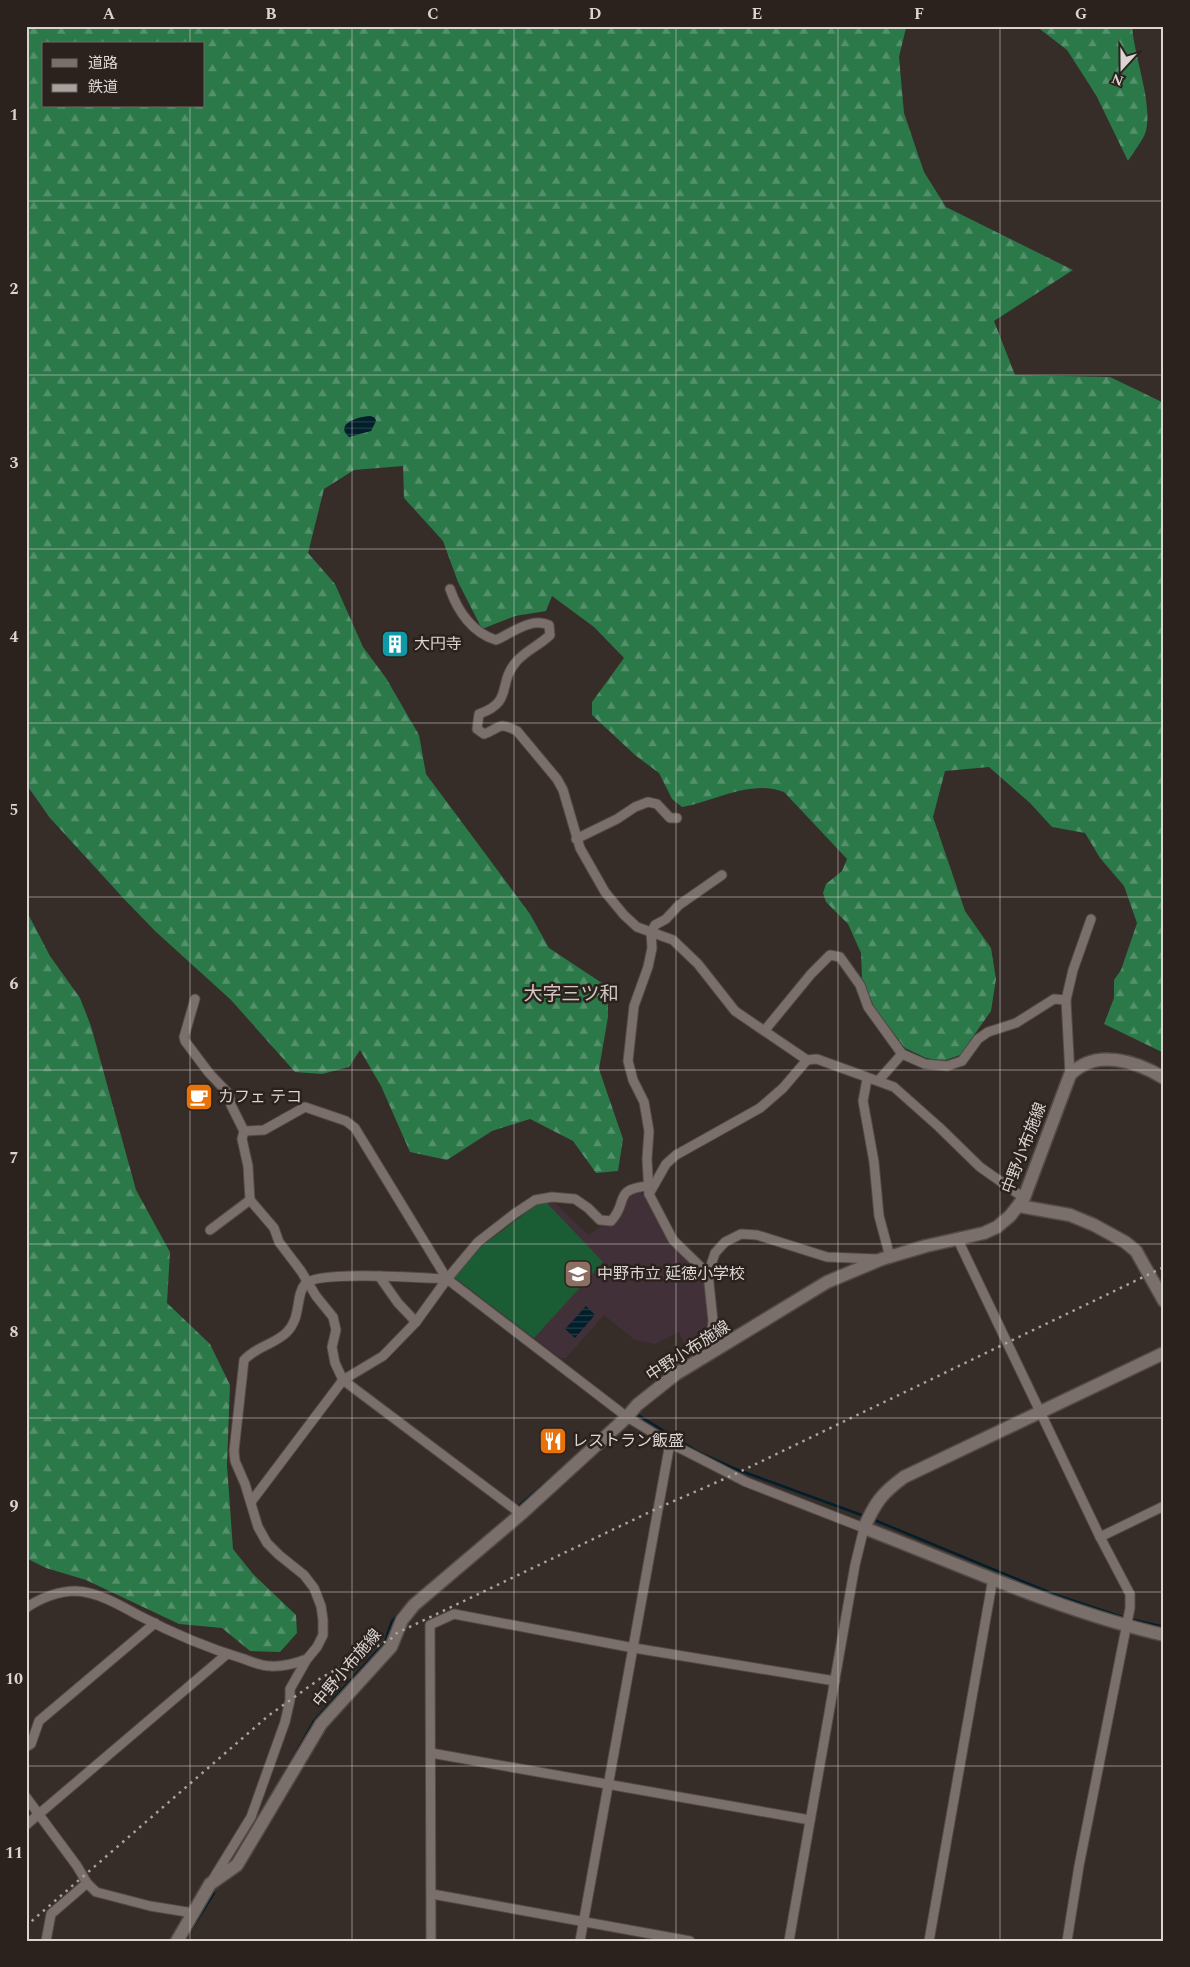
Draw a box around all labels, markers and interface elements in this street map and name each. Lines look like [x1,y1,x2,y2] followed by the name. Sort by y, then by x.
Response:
[103,2,116,26] text: A
[265,2,277,26] text: B
[427,2,439,26] text: C
[589,2,602,26] text: D
[752,2,762,26] text: E
[914,2,924,26] text: F
[1075,2,1087,26] text: G
[42,42,205,108] legend
[1098,42,1148,92] north arrow
[88,52,118,75] text: 道路
[1108,68,1127,92] text: N
[88,76,118,99] text: 鉄道
[10,103,18,127] text: 1
[10,277,19,301] text: 2
[10,451,19,475] text: 3
[10,625,19,649] text: 4
[380,629,410,659] building icon: 大円寺
[414,632,462,656] place label: 大円寺
[10,798,18,822] text: 5
[10,972,19,996] text: 6
[523,980,619,1009] district label: 大字三ツ和
[184,1082,214,1112] cafe icon: カフェ テコ
[218,1085,302,1109] place label: カフェ テコ
[996,1099,1052,1197] street label: 中野小布施線
[10,1146,19,1170] text: 7
[563,1259,593,1289] school or university icon: 中野市立 延徳小学校
[597,1262,745,1286] place label: 中野市立 延徳小学校
[641,1315,735,1387] street label: 中野小布施線
[10,1320,19,1344] text: 8
[538,1426,568,1456] restaurant icon: レストラン飯盛
[572,1429,684,1453] place label: レストラン飯盛
[10,1494,19,1518] text: 9
[307,1624,387,1712] street label: 中野小布施線
[5,1667,23,1691] text: 10
[5,1841,23,1865] text: 11

